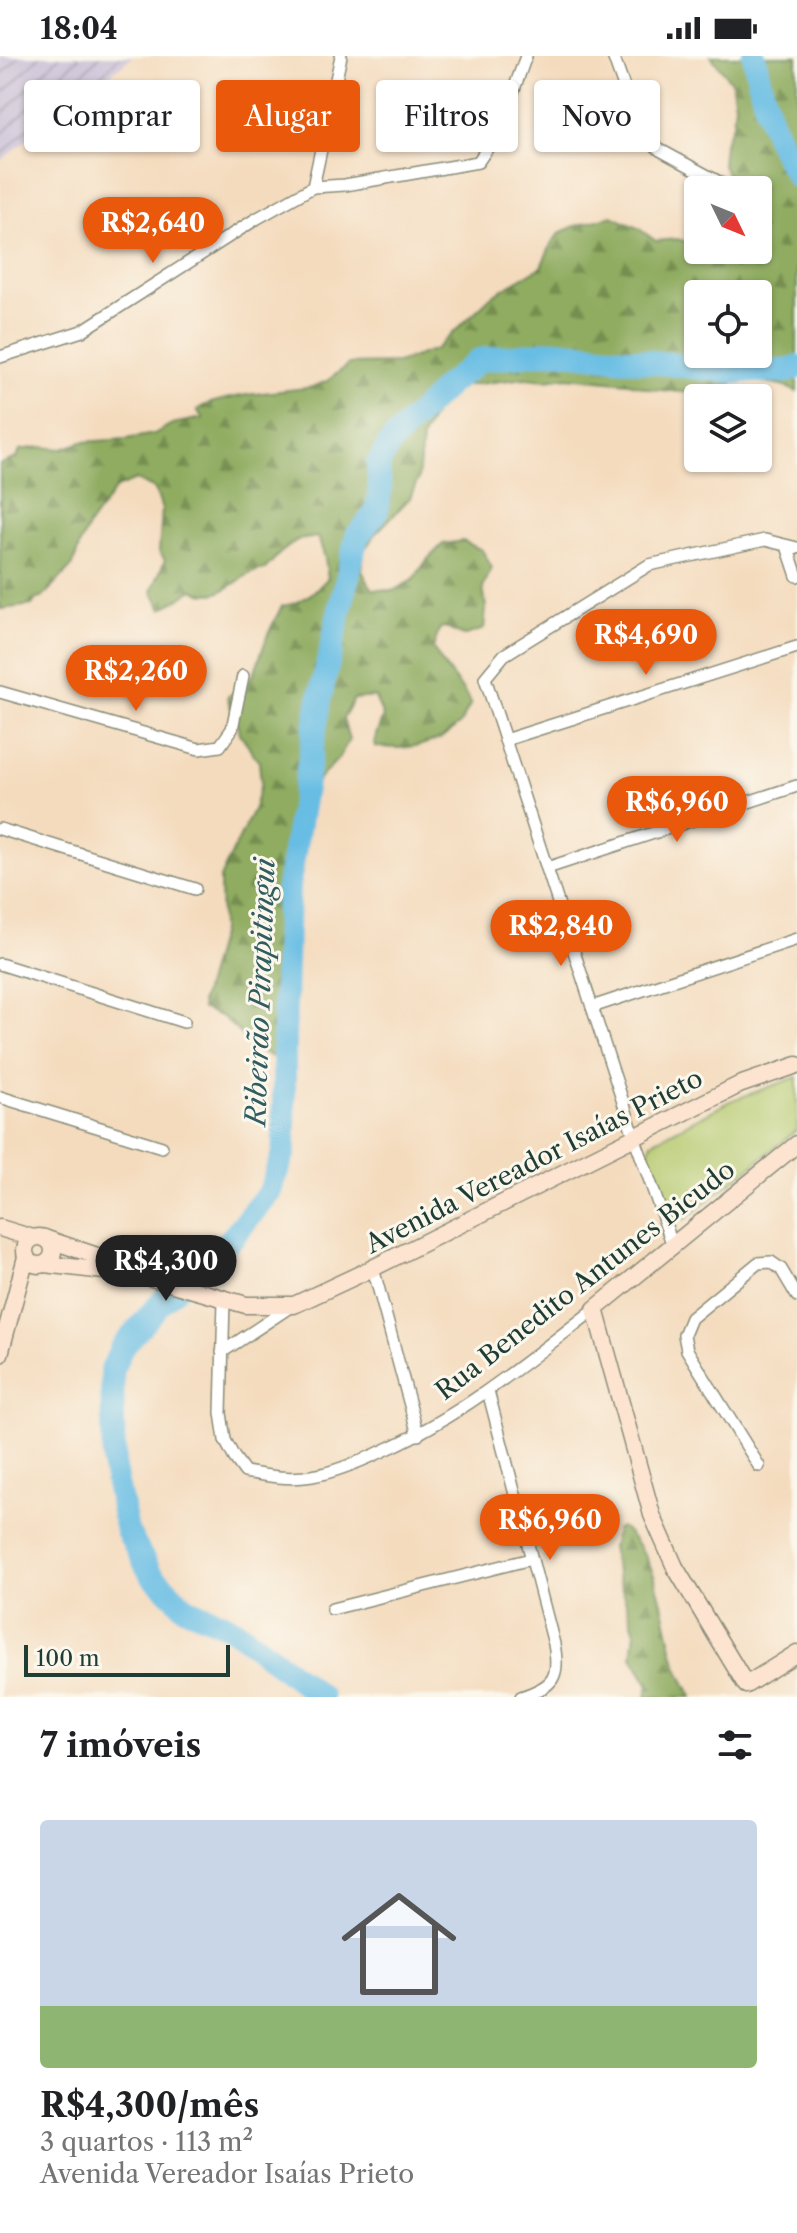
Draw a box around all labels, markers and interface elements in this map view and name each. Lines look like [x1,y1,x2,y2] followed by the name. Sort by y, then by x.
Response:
[40,10,118,47] text: 18:04
[24,80,200,152] chip: Comprar
[216,80,360,152] chip: Alugar
[376,80,518,152] chip: Filtros
[534,80,660,152] chip: Novo
[684,176,772,264] north arrow
[684,176,772,472] map controls
[79,197,227,265] pin: R$2,640
[101,207,205,239] text: R$2,640
[684,280,772,368] button: locate
[684,384,772,472] button: layers
[572,609,720,677] pin: R$4,690
[594,619,698,651] text: R$4,690
[62,645,210,713] pin: R$2,260
[84,655,188,687] text: R$2,260
[603,776,751,844] pin: R$6,960
[625,786,729,818] text: R$6,960
[238,855,282,1128] water label: Ribeirão Pirapitingui
[487,900,635,968] pin: R$2,840
[508,910,614,942] text: R$2,840
[359,1062,708,1261] street label: Avenida Vereador Isaías Prieto
[429,1153,741,1407] street label: Rua Benedito Antunes Bicudo
[92,1235,240,1303] pin: R$4,300
[114,1245,218,1277] text: R$4,300
[476,1494,624,1562] pin: R$6,960
[498,1504,602,1536] text: R$6,960
[24,1641,230,1677] scale bar
[36,1645,99,1672] text: 100 m
[713,1723,757,1767] icon: filters
[40,1724,201,1766] text: 7 imóveis
[327,1872,471,2016] icon: home
[40,2084,259,2126] text: R$4,300/mês
[40,2126,253,2158] text: 3 quartos · 113 m²
[40,2158,414,2190] text: Avenida Vereador Isaías Prieto

